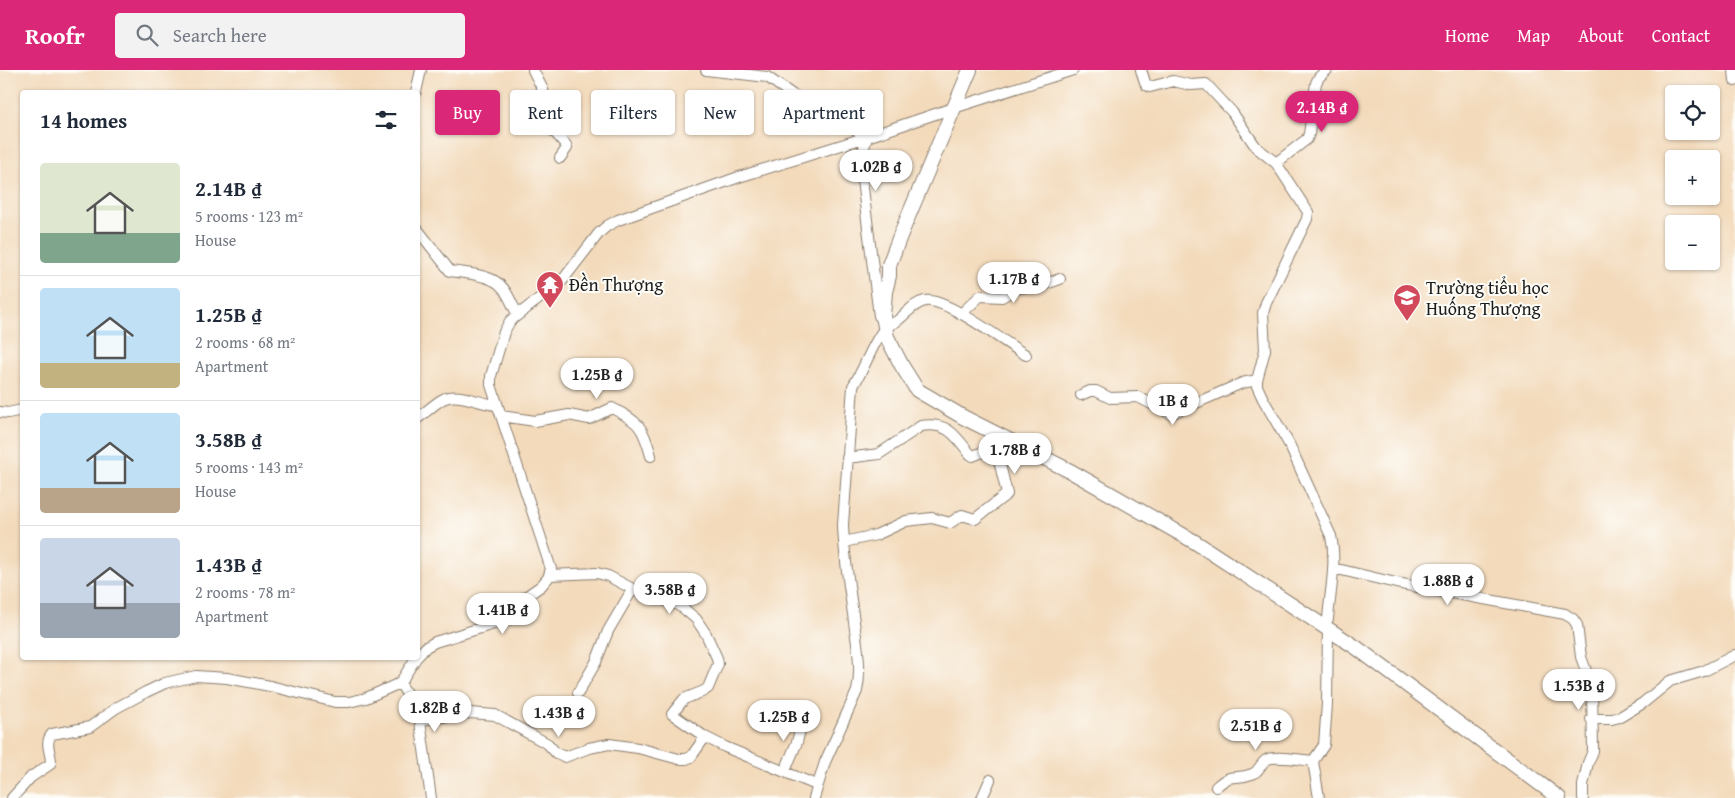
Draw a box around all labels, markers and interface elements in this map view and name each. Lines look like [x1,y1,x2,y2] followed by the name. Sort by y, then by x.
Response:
[115,13,465,58] search box
[25,18,85,53] text: Roofr
[133,21,161,49] icon: search
[173,21,267,49] text: Search here
[1445,22,1489,49] text: Home
[1517,22,1550,49] text: Map
[1578,22,1624,49] text: About
[1652,22,1710,49] text: Contact
[1665,85,1720,270] map controls
[1665,85,1720,140] button: locate
[435,90,500,135] chip: Buy
[510,90,581,135] chip: Rent
[591,90,675,135] chip: Filters
[685,90,754,135] chip: New
[764,90,883,135] chip: Apartment
[1276,90,1368,133] pin: 2.14B ₫
[1296,95,1348,119] text: 2.14B ₫
[40,105,127,136] text: 14 homes
[372,106,400,134] icon: filters
[830,150,922,192] pin: 1.02B ₫
[1665,150,1720,205] button: +
[850,154,902,178] text: 1.02B ₫
[195,173,262,204] text: 2.14B ₫
[80,183,140,243] icon: home
[195,204,303,228] text: 5 rooms · 123 m²
[1665,215,1720,270] button: −
[195,228,236,252] text: House
[968,262,1060,304] pin: 1.17B ₫
[988,266,1040,290] text: 1.17B ₫
[535,270,565,309] temple icon: Đền Thượng
[569,271,663,298] place label: Đền Thượng
[1426,274,1549,322] place label: Trường tiểu học Huống Thượng
[1392,283,1422,322] school or university icon: Trường tiểu học Huống Thượng
[195,299,262,330] text: 1.25B ₫
[80,308,140,368] icon: home
[195,330,295,354] text: 2 rooms · 68 m²
[195,354,268,378] text: Apartment
[551,358,643,400] pin: 1.25B ₫
[571,362,623,386] text: 1.25B ₫
[1143,384,1203,426] pin: 1B ₫
[1158,388,1188,412] text: 1B ₫
[195,424,262,455] text: 3.58B ₫
[969,432,1061,475] pin: 1.78B ₫
[80,433,140,493] icon: home
[989,437,1041,461] text: 1.78B ₫
[195,455,303,479] text: 5 rooms · 143 m²
[195,479,236,503] text: House
[195,549,262,580] text: 1.43B ₫
[80,558,140,618] icon: home
[1402,564,1494,606] pin: 1.88B ₫
[1422,568,1474,592] text: 1.88B ₫
[624,572,716,615] pin: 3.58B ₫
[644,577,696,601] text: 3.58B ₫
[195,580,295,604] text: 2 rooms · 78 m²
[457,592,549,635] pin: 1.41B ₫
[477,597,529,621] text: 1.41B ₫
[195,604,268,628] text: Apartment
[1533,668,1625,711] pin: 1.53B ₫
[1553,673,1605,697] text: 1.53B ₫
[389,690,481,733] pin: 1.82B ₫
[409,695,461,719] text: 1.82B ₫
[513,696,605,738] pin: 1.43B ₫
[533,700,585,724] text: 1.43B ₫
[738,700,830,742] pin: 1.25B ₫
[758,704,810,728] text: 1.25B ₫
[1210,708,1302,751] pin: 2.51B ₫
[1230,713,1282,737] text: 2.51B ₫

